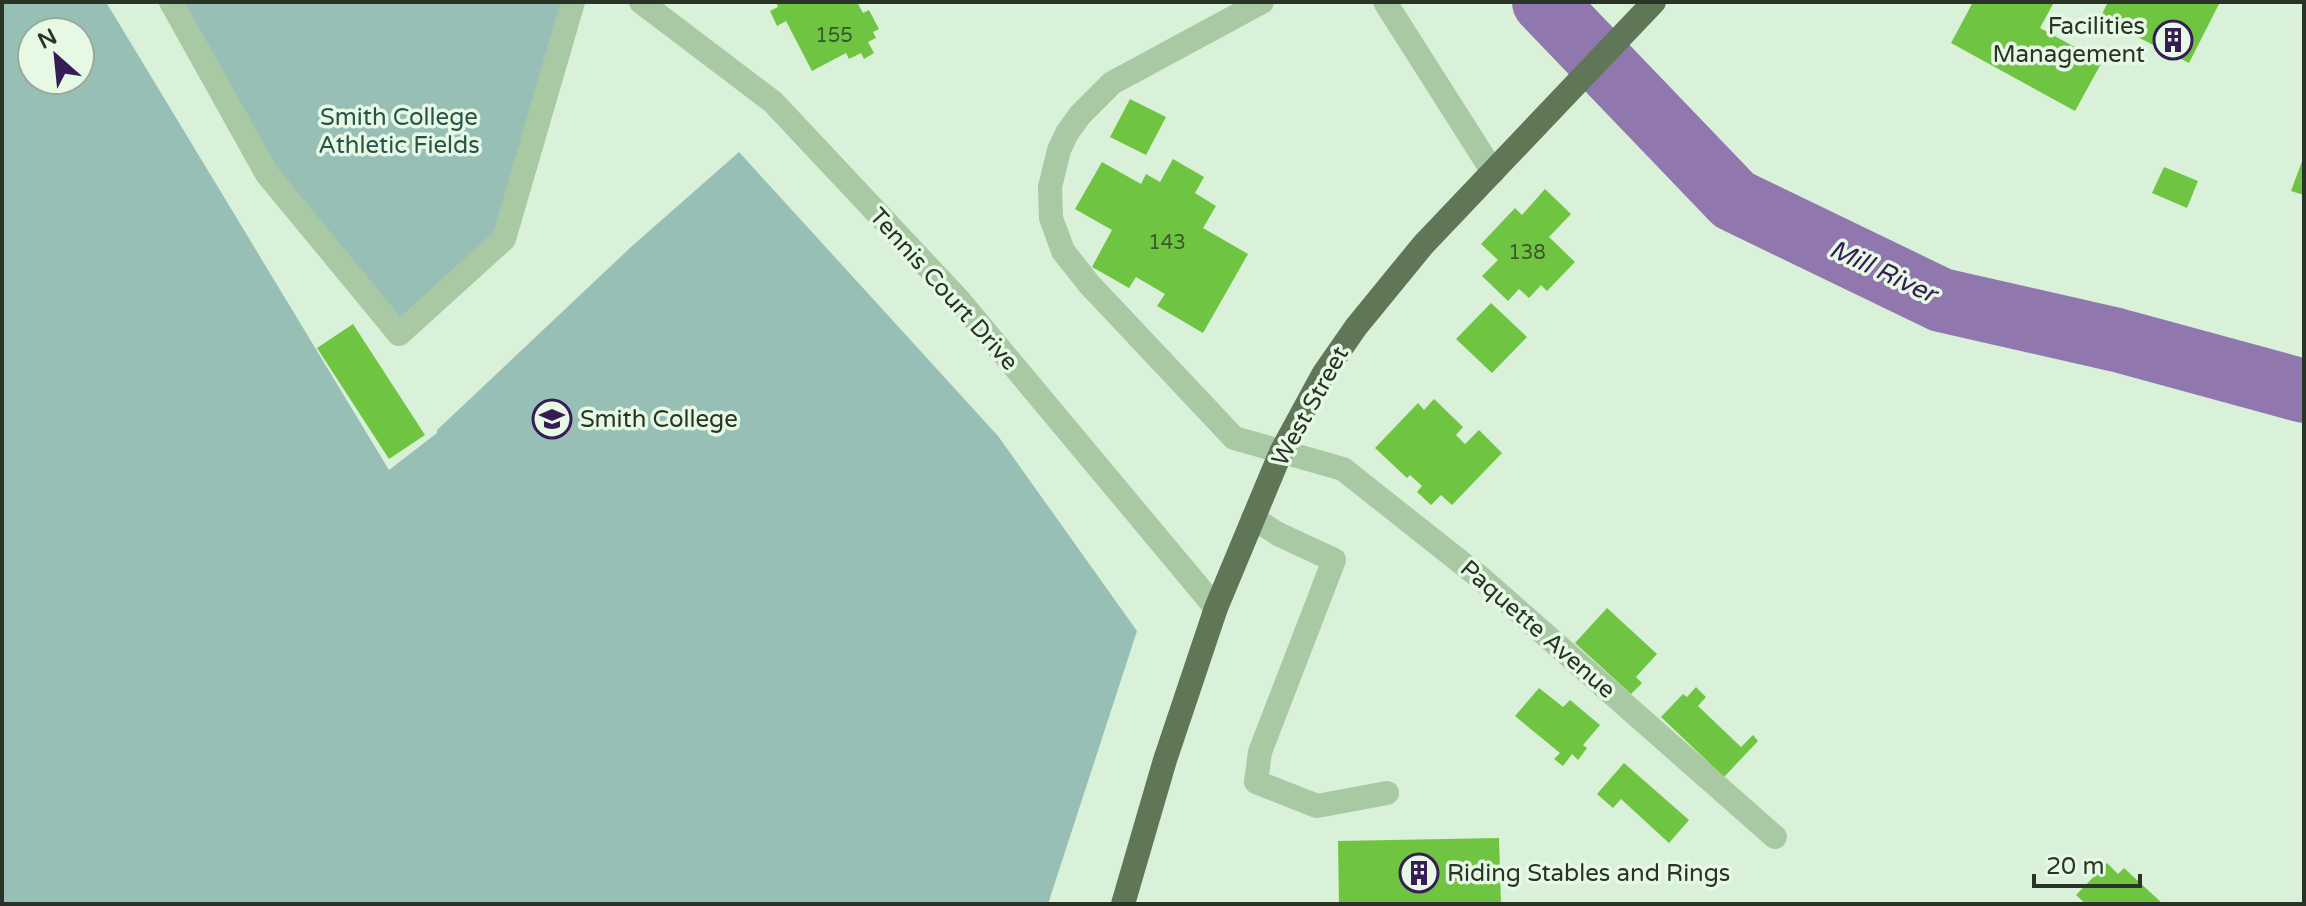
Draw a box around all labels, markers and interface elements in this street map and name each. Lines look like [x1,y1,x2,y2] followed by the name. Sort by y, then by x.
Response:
[1992,12,2145,69] place label: Facilities Management
[16,16,96,96] north arrow
[2152,19,2194,61] building icon: Facilities Management
[34,23,61,55] text: N
[815,24,853,48] house number: 155
[318,103,480,160] park label: Smith College Athletic Fields
[863,202,1024,377] street label: Tennis Court Drive
[1148,231,1186,255] house number: 143
[1824,233,1944,311] water label: Mill River
[1508,241,1546,265] house number: 138
[1266,341,1355,471] street label: West Street
[531,398,573,440] school or university icon: Smith College
[580,405,738,434] place label: Smith College
[1454,554,1621,705] street label: Paquette Avenue
[2034,838,2140,888] scale bar
[1398,852,1440,894] building icon: Riding Stables and Rings
[2046,852,2104,881] text: 20 m
[1447,859,1730,888] place label: Riding Stables and Rings

